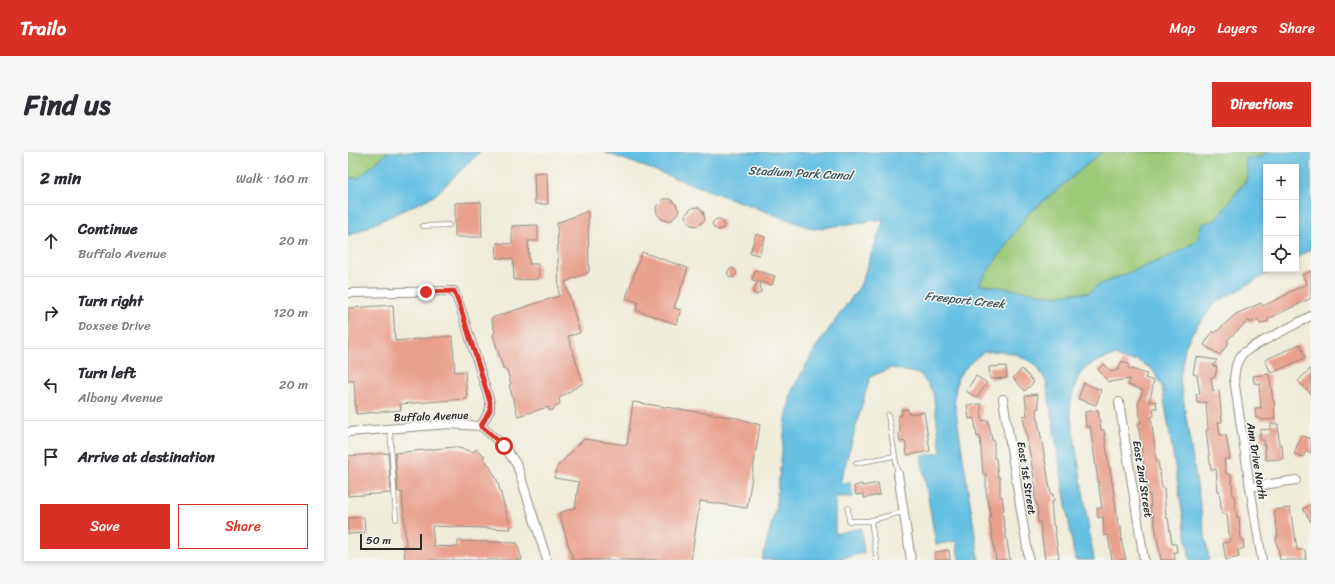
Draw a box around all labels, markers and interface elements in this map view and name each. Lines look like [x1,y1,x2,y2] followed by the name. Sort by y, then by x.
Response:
[20,12,66,45] text: Trailo
[1170,16,1195,41] text: Map
[1217,16,1257,41] text: Layers
[1279,16,1315,41] text: Share
[24,80,111,129] text: Find us
[1212,82,1311,127] button: Directions
[747,159,855,187] water label: Stadium Park Canal
[40,163,81,193] text: 2 min
[1263,164,1299,272] map controls
[1263,164,1299,200] button: +
[236,167,308,190] text: Walk · 160 m
[1263,200,1299,236] button: −
[78,216,138,242] text: Continue
[279,229,308,252] text: 20 m
[40,230,62,252] icon: ahead
[1263,236,1299,272] button: locate
[78,242,166,265] text: Buffalo Avenue
[417,283,435,301] route end
[924,285,1007,315] water label: Freeport Creek
[78,288,143,314] text: Turn right
[273,301,308,324] text: 120 m
[40,302,62,324] icon: right
[78,314,151,337] text: Doxsee Drive
[78,360,136,386] text: Turn left
[279,373,308,396] text: 20 m
[40,374,62,396] icon: left
[78,386,163,409] text: Albany Avenue
[393,406,469,427] street label: Buffalo Avenue
[1241,420,1272,501] street label: Ann Drive North
[495,437,513,455] route start
[1127,439,1158,519] street label: East 2nd Street
[1011,440,1042,516] street label: East 1st Street
[78,444,215,470] text: Arrive at destination
[40,446,62,468] icon: arrive
[40,504,170,549] button: Save
[178,504,308,549] button: Share
[366,531,391,550] text: 50 m
[360,532,422,551] scale bar

